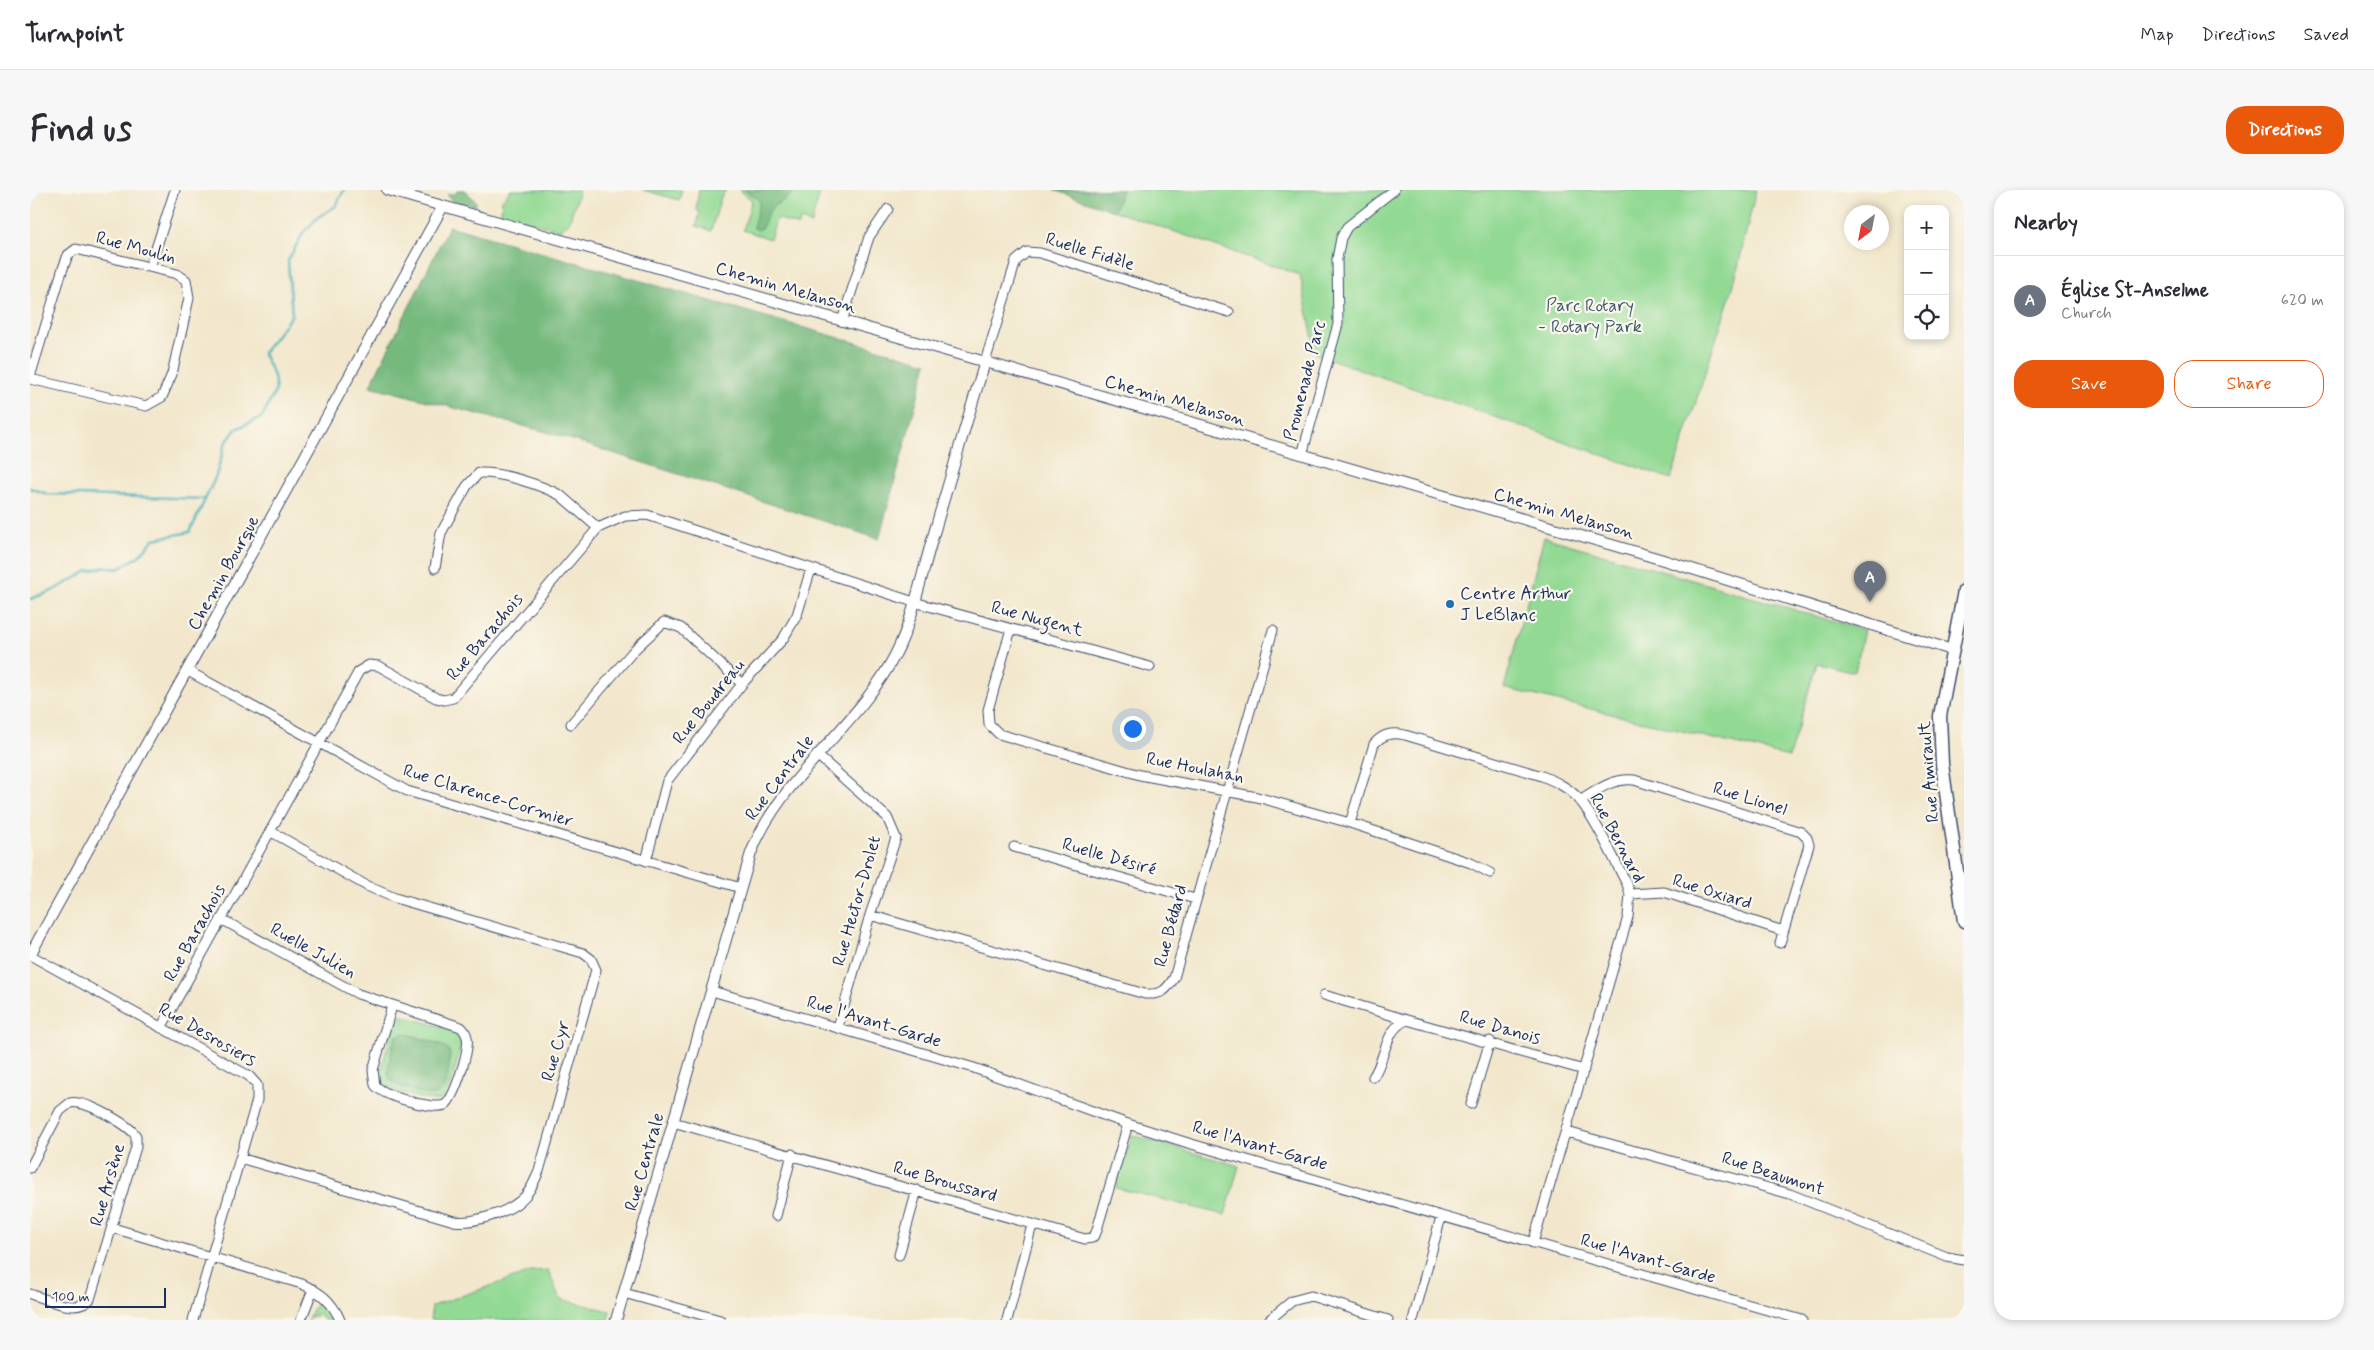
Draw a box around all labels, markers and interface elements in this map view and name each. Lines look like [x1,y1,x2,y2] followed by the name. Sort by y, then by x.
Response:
[25,19,125,50] text: Turnpoint
[2141,23,2174,47] text: Map
[2202,23,2276,47] text: Directions
[2304,23,2349,47] text: Saved
[2226,106,2344,154] button: Directions
[30,107,132,153] text: Find us
[1844,205,1889,250] north arrow
[1904,205,1949,340] map controls
[1904,205,1949,250] button: +
[2014,209,2078,237] text: Nearby
[93,226,179,270] street label: Rue Moulin
[1043,227,1138,277] street label: Ruelle Fidèle
[1904,250,1949,295] button: −
[713,256,859,320] street label: Chemin Melanson
[2061,278,2209,303] text: Église St-Anselme
[2025,290,2035,311] text: A
[2281,290,2324,311] text: 620 m
[1538,294,1642,339] park label: Parc Rotary - Rotary Park
[1904,295,1949,340] button: locate
[2061,303,2112,324] text: Church
[1278,318,1332,444] street label: Promenade Parc
[2014,360,2164,408] button: Save
[2174,360,2324,408] button: Share
[1102,369,1248,433] street label: Chemin Melanson
[1491,482,1637,546] street label: Chemin Melanson
[182,511,266,635] street label: Chemin Bourque
[1854,561,1886,602] pin: A
[1460,582,1572,627] place label: Centre Arthur J LeBlanc
[441,588,529,686] street label: Rue Barachois
[988,595,1086,645] street label: Rue Nugent
[1444,598,1456,610] marker: Centre Arthur J LeBlanc
[667,655,751,749] street label: Rue Boudreau
[1120,716,1146,742] your location
[1913,720,1945,824] street label: Rue Amirault
[740,730,820,826] street label: Rue Centrale
[1144,747,1246,789] street label: Rue Houlahan
[400,759,577,833] street label: Rue Clarence-Cormier
[1710,776,1790,822] street label: Rue Lionel
[1583,789,1651,887] street label: Rue Bernard
[1059,832,1159,882] street label: Ruelle Désiré
[827,833,887,969] street label: Rue Hector-Drolet
[1669,869,1755,915] street label: Rue Oxiard
[158,880,232,986] street label: Rue Barachois
[1148,882,1194,970] street label: Rue Bédard
[266,917,360,985] street label: Ruelle Julien
[804,990,944,1054] street label: Rue l'Avant-Garde
[154,997,260,1073] street label: Rue Desrosiers
[1457,1005,1543,1051] street label: Rue Danois
[536,1017,576,1084] street label: Rue Cyr
[620,1110,670,1214] street label: Rue Centrale
[1190,1115,1330,1177] street label: Rue l'Avant-Garde
[85,1141,131,1229] street label: Rue Arsène
[1719,1146,1827,1202] street label: Rue Beaumont
[890,1156,1000,1208] street label: Rue Broussard
[1578,1228,1718,1290] street label: Rue l'Avant-Garde
[45,1285,166,1308] scale bar
[52,1288,90,1306] text: 100 m

